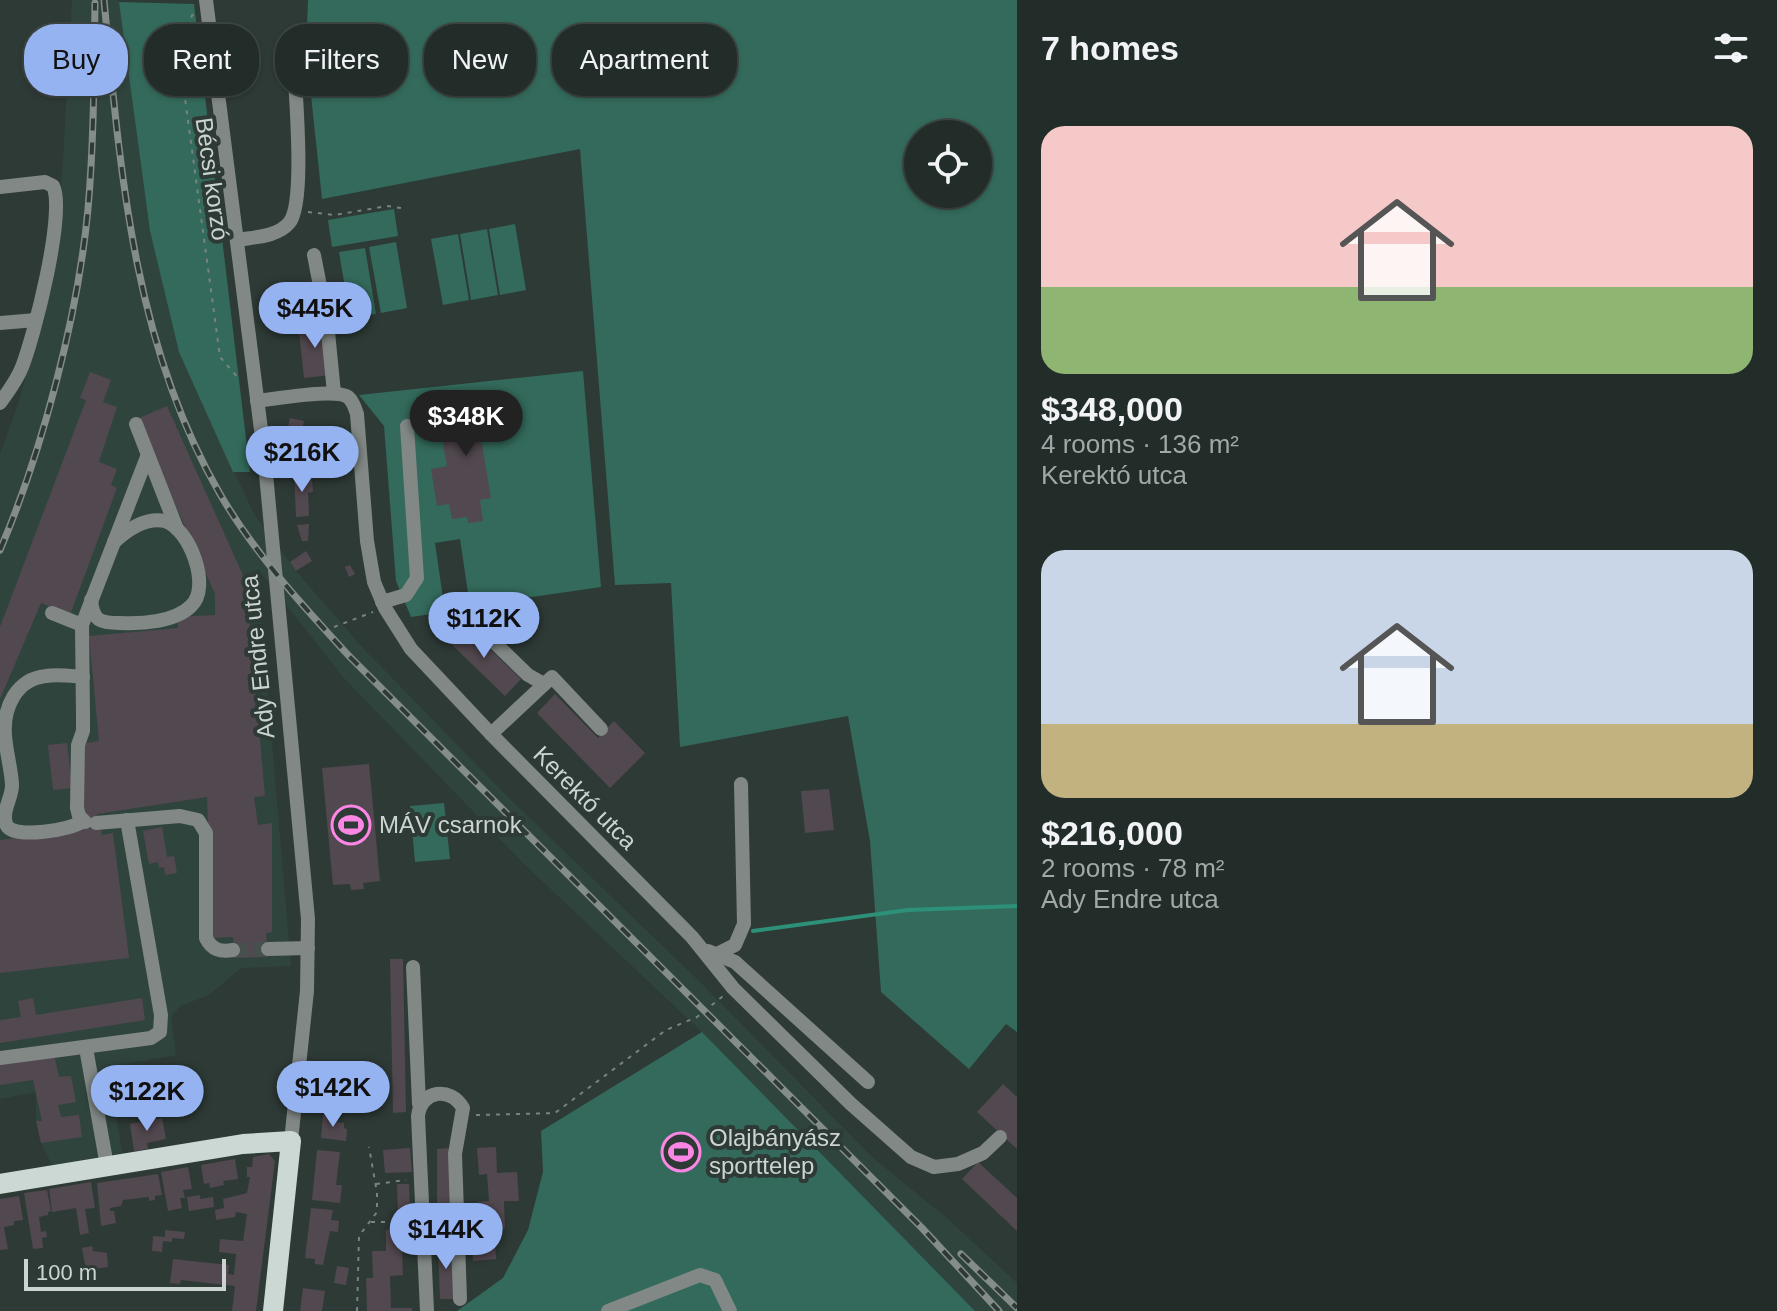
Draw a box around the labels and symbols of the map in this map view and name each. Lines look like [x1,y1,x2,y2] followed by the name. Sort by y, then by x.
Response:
[190,116,234,242] street label: Bécsi korzó
[259,282,371,350] pin: $445K
[410,390,522,458] pin: $348K
[246,426,358,494] pin: $216K
[235,573,280,740] street label: Ady Endre utca
[428,592,540,660] pin: $112K
[528,740,643,855] street label: Kerektó utca
[330,804,372,846] sports icon: MÁV csarnok
[379,811,523,838] place label: MÁV csarnok
[277,1061,389,1129] pin: $142K
[91,1065,203,1133] pin: $122K
[709,1124,841,1179] place label: Olajbányász sporttelep
[660,1131,702,1173] sports icon: Olajbányász sporttelep
[390,1203,502,1271] pin: $144K
[24,1255,226,1291] scale bar

